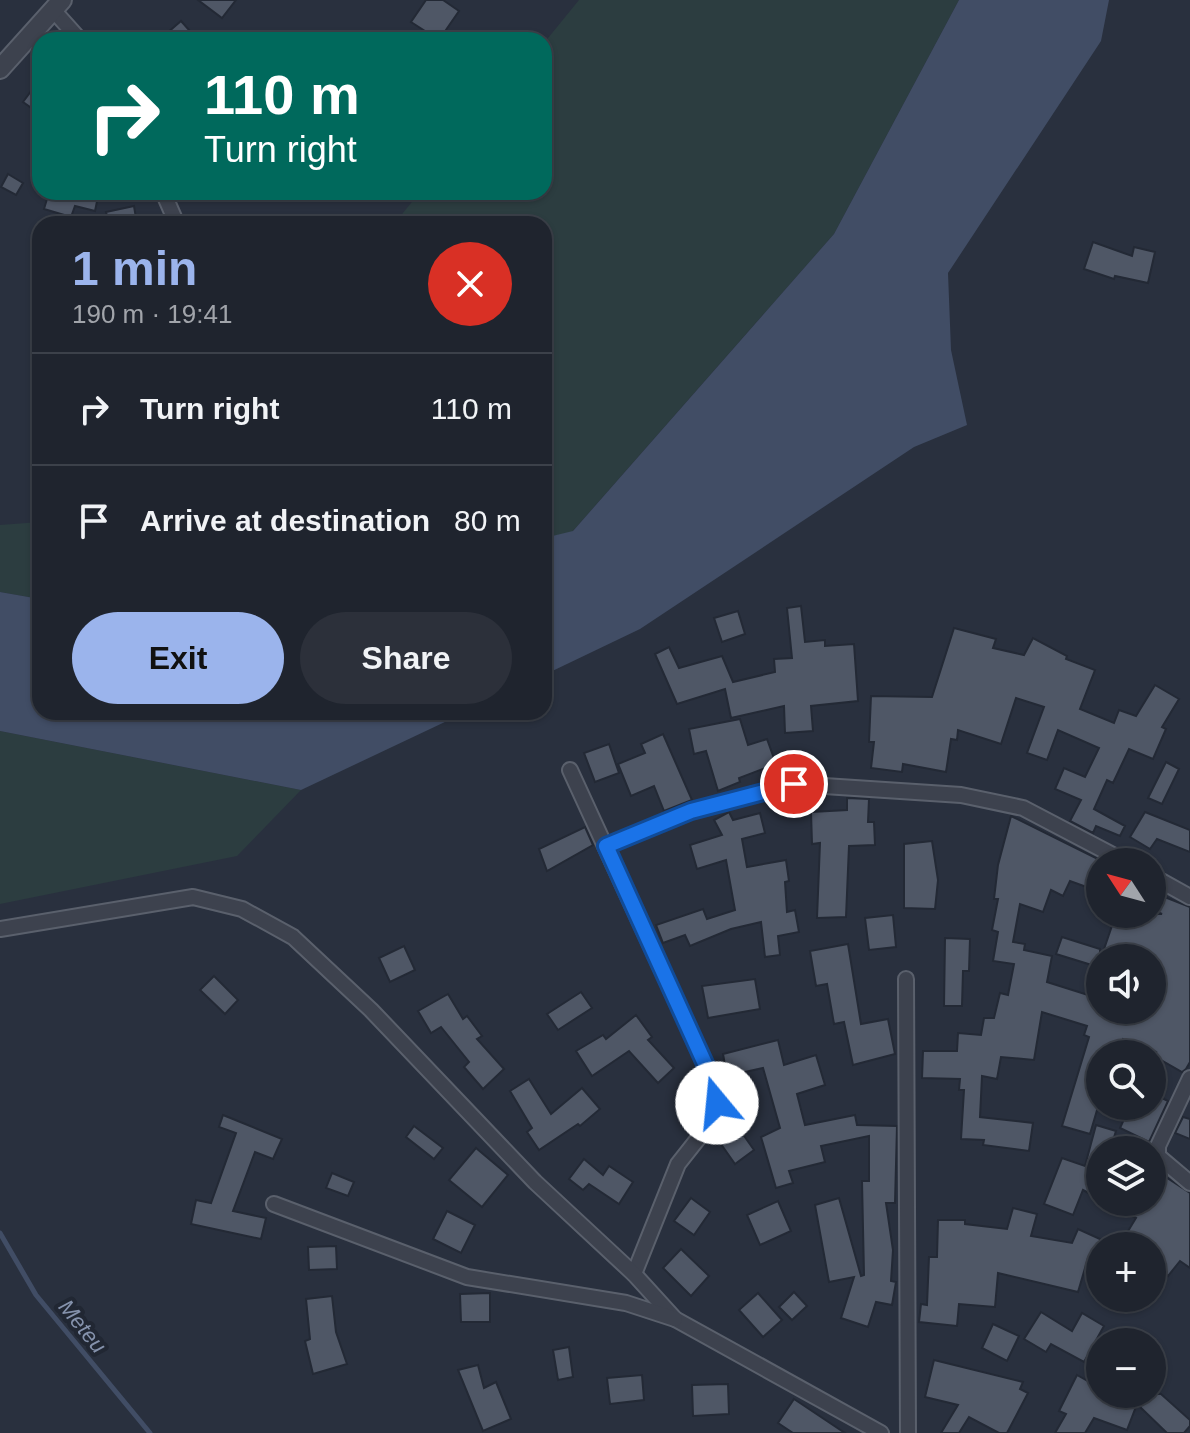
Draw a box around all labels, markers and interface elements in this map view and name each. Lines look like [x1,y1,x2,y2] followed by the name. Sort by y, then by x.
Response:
[204,63,360,126] text: 110 m
[72,64,176,168] icon: right
[204,129,357,170] text: Turn right
[72,242,197,295] text: 1 min
[428,242,512,326] button: close
[72,299,232,329] text: 190 m · 19:41
[72,387,116,431] icon: right
[140,392,279,425] text: Turn right
[431,392,512,425] text: 110 m
[72,499,116,543] icon: arrive
[140,504,430,537] text: Arrive at destination
[454,504,521,537] text: 80 m
[72,612,284,704] button: Exit
[300,612,512,704] button: Share
[760,750,828,818] pin
[772,762,816,806] icon: arrive
[1086,848,1166,928] north arrow
[1086,848,1166,1408] map controls
[1086,944,1166,1024] button: sound
[1086,1040,1166,1120] button: search
[675,1061,759,1145] position arrow
[1086,1136,1166,1216] button: layers
[1086,1232,1166,1312] button: +
[54,1295,112,1358] water label: Meteu
[1086,1328,1166,1408] button: −

